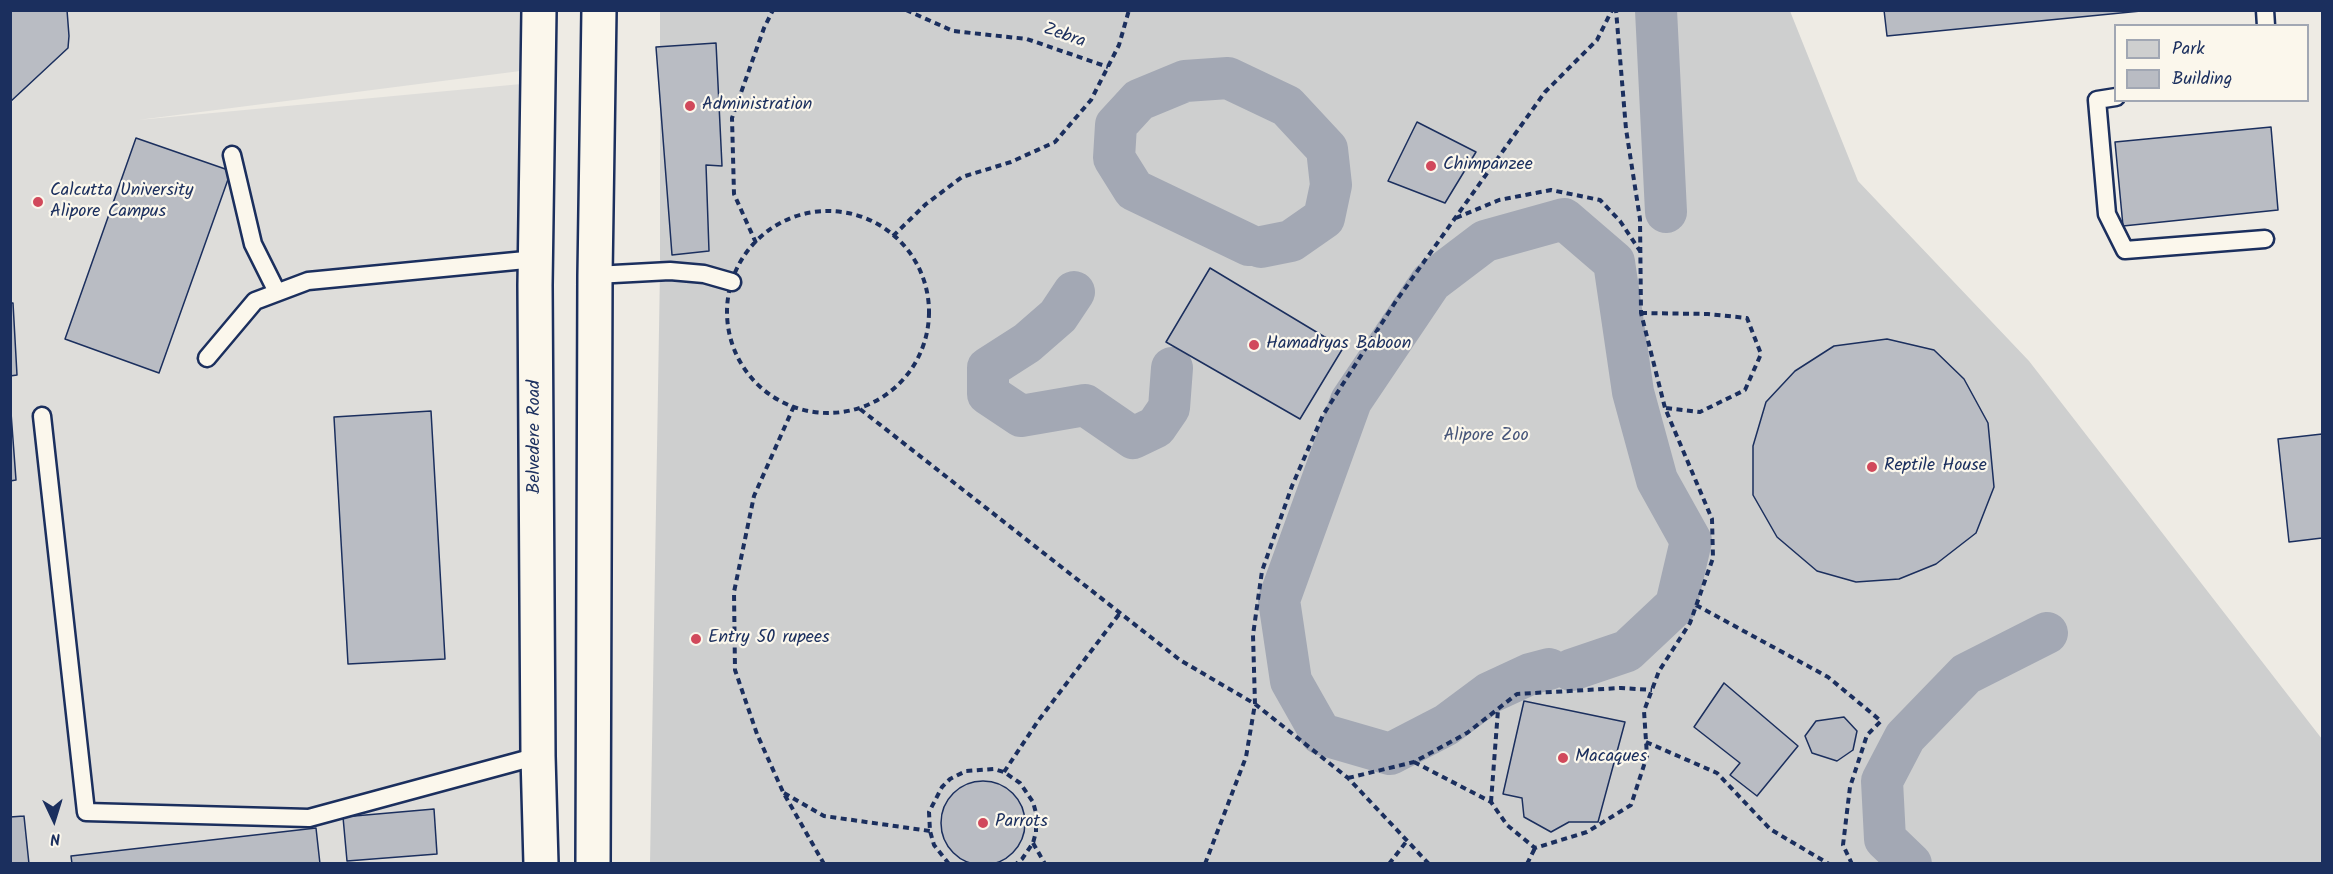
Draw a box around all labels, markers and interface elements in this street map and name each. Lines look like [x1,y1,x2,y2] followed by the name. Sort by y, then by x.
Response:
[1040,20,1088,54] street label: Zebra
[2114,24,2309,102] legend
[2172,35,2205,64] text: Park
[2172,65,2232,94] text: Building
[702,95,812,117] place label: Administration
[683,99,697,113] marker: Administration
[1443,155,1533,177] place label: Chimpanzee
[1424,159,1438,173] marker: Chimpanzee
[50,181,194,224] place label: Calcutta University Alipore Campus
[31,195,45,209] marker: Calcutta University Alipore Campus
[1266,334,1411,356] place label: Hamadryas Baboon
[1247,338,1261,352] marker: Hamadryas Baboon
[525,380,547,494] street label: Belvedere Road
[1443,426,1529,448] park label: Alipore Zoo
[1884,456,1987,478] place label: Reptile House
[1865,460,1879,474] marker: Reptile House
[708,628,830,650] place label: Entry 50 rupees
[689,632,703,646] marker: Entry 50 rupees
[1575,747,1647,769] place label: Macaques
[1556,751,1570,765] marker: Macaques
[24,790,84,850] north arrow
[995,812,1048,834] place label: Parrots
[976,816,990,830] marker: Parrots
[49,826,61,851] text: N

